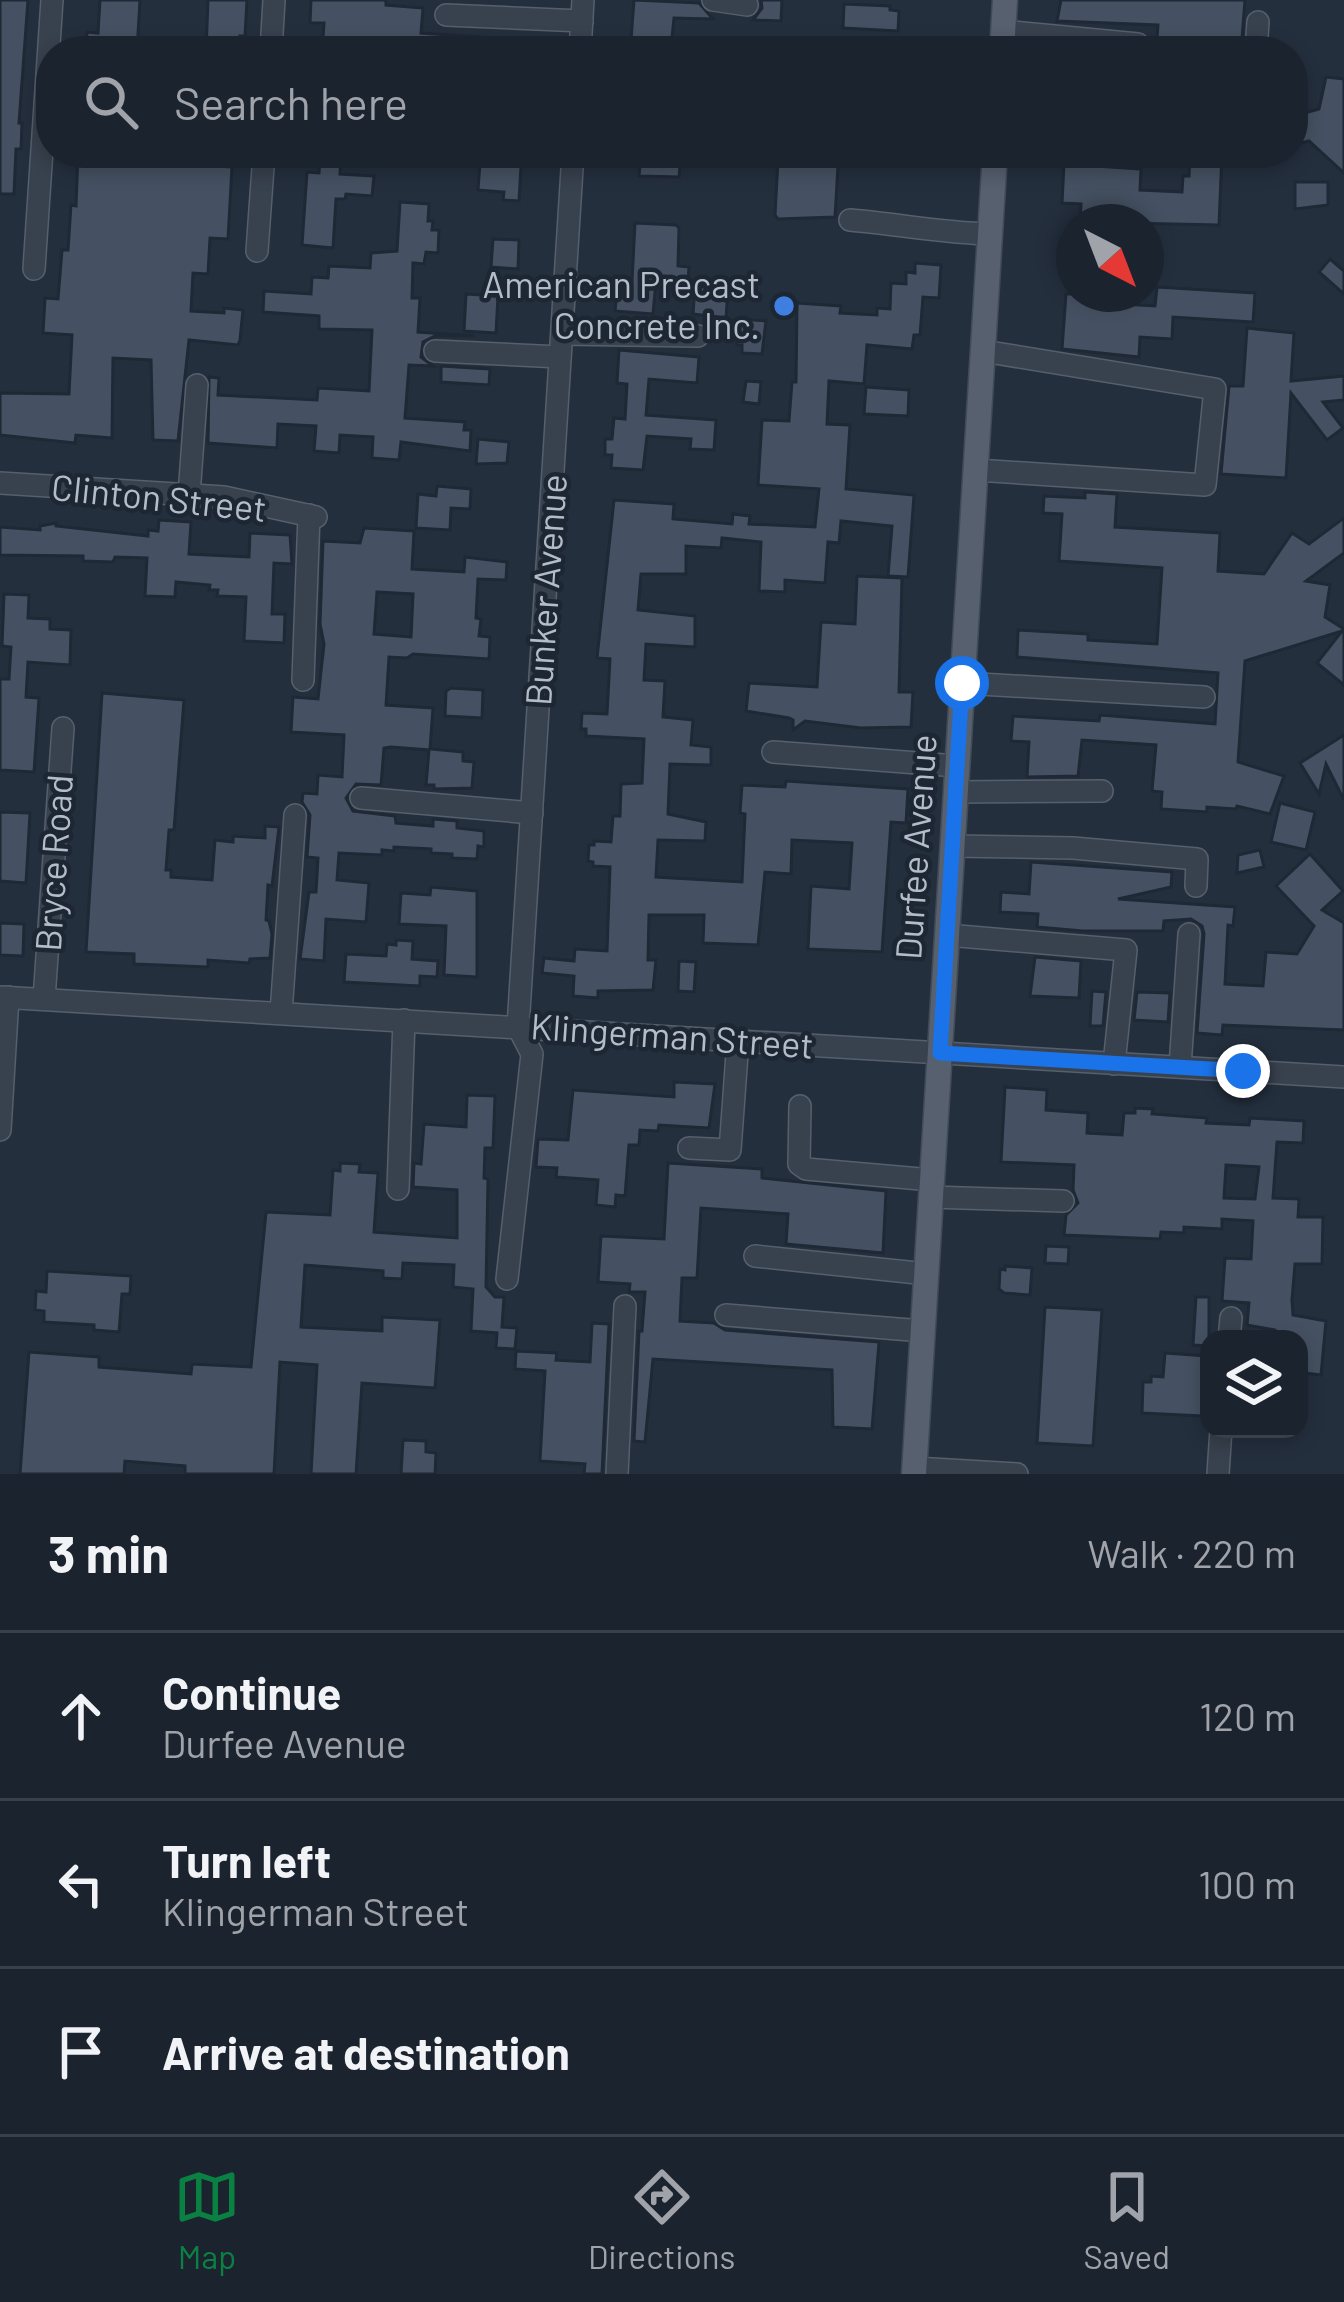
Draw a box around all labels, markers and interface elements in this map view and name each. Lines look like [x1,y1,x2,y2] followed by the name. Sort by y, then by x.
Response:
[36,36,1308,168] search box
[78,69,144,135] icon: search
[174,75,408,129] text: Search here
[1056,204,1164,312] north arrow
[483,262,760,346] place label: American Precast Concrete Inc.
[771,293,797,319] marker: American Precast Concrete Inc.
[50,464,269,529] street label: Clinton Street
[515,473,574,707] street label: Bunker Avenue
[935,656,989,710] route start
[885,733,944,961] street label: Durfee Avenue
[25,773,80,953] street label: Bryce Road
[529,1003,815,1066] street label: Klingerman Street
[1216,1044,1270,1098] route end
[1200,1330,1308,1438] map controls
[1200,1330,1308,1438] button: layers
[48,1522,169,1583] text: 3 min
[1087,1529,1296,1576] text: Walk · 220 m
[162,1665,341,1719] text: Continue
[48,1683,114,1749] icon: ahead
[1199,1692,1296,1739] text: 120 m
[162,1719,407,1766] text: Durfee Avenue
[162,1833,331,1887] text: Turn left
[48,1851,114,1917] icon: left
[1198,1860,1296,1907] text: 100 m
[162,1887,469,1934] text: Klingerman Street
[48,2019,114,2085] icon: arrive
[162,2025,570,2079] text: Arrive at destination
[174,2164,240,2276] tab: Map
[588,2164,735,2276] tab: Directions
[1083,2164,1170,2276] tab: Saved

